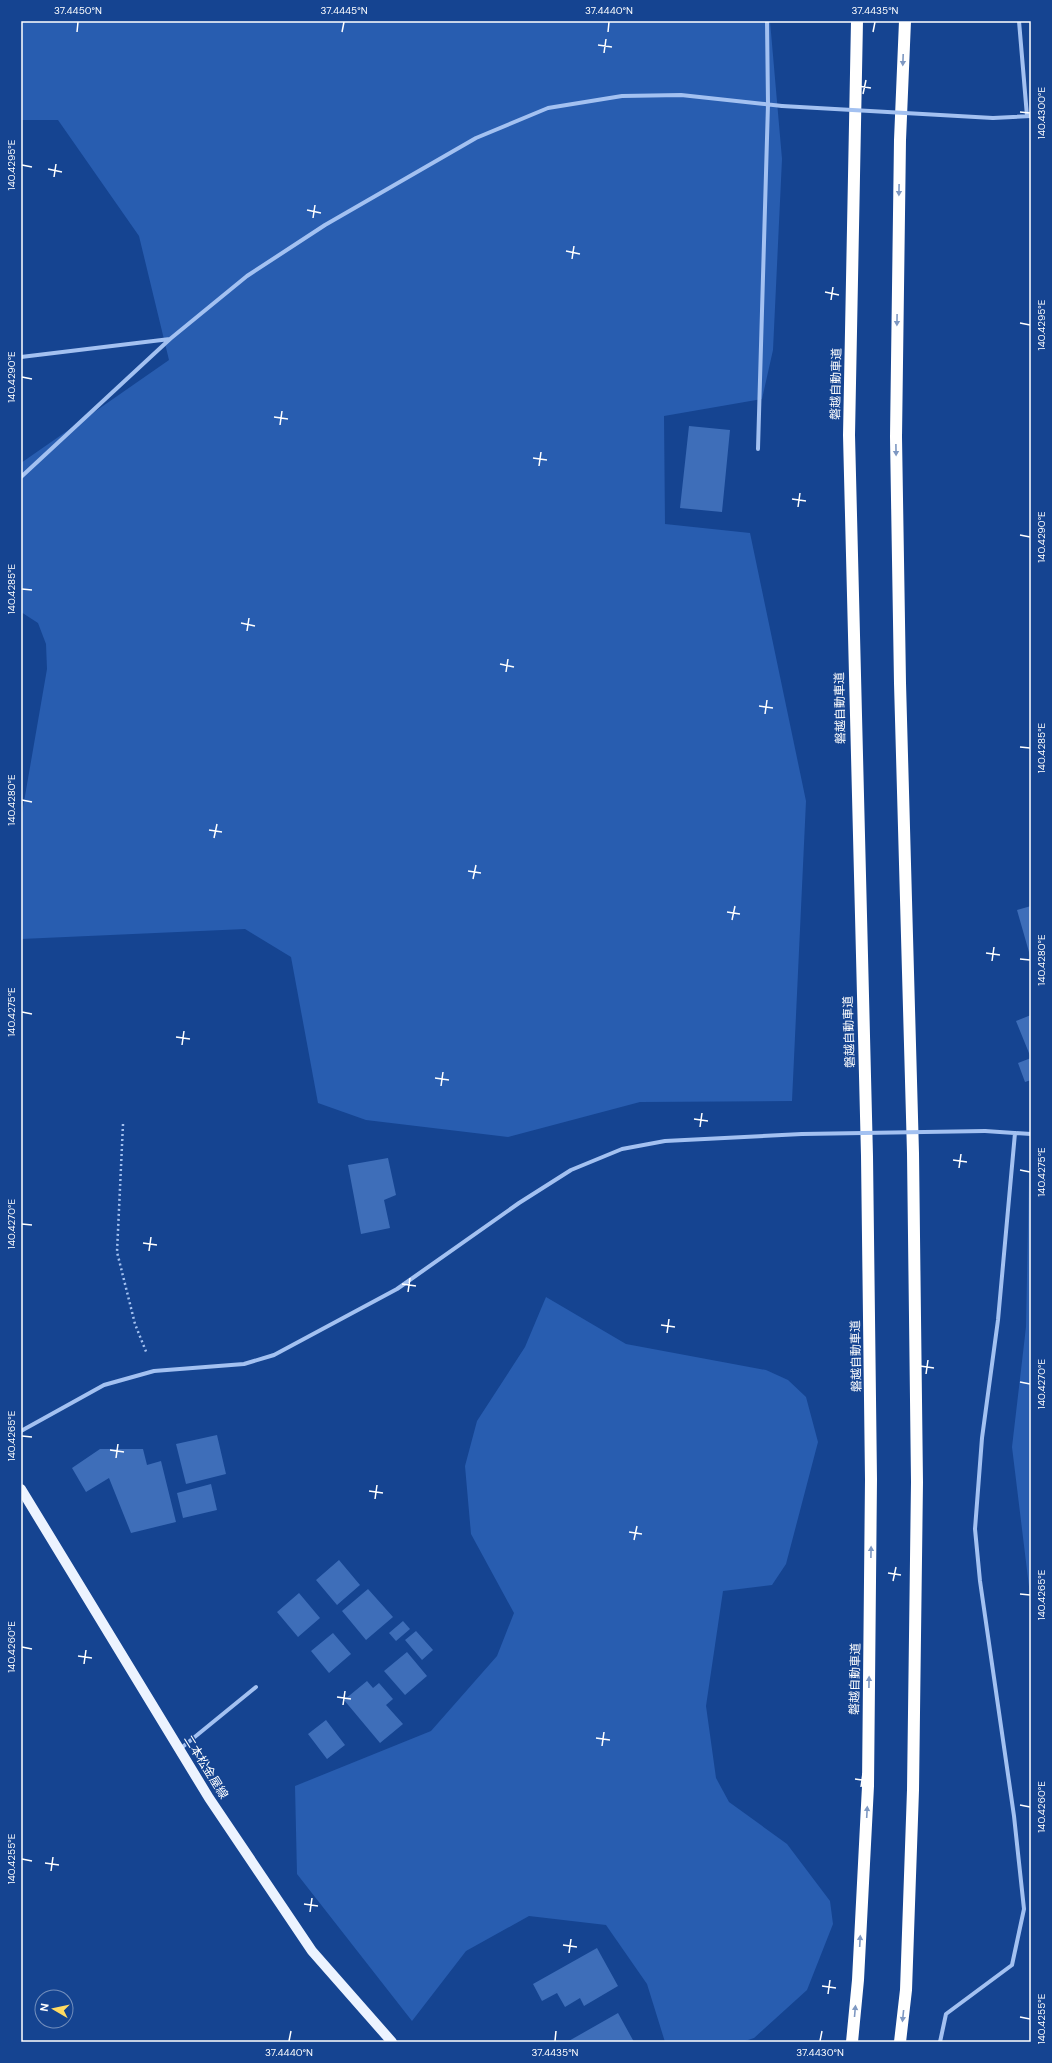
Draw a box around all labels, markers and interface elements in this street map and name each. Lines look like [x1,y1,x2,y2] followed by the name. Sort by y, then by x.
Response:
[54,4,102,17] text: 37.4450°N
[320,4,368,17] text: 37.4445°N
[585,4,633,17] text: 37.4440°N
[852,4,899,17] text: 37.4435°N
[900,54,907,66] one-way arrow
[1035,86,1048,139] text: 140.4300°E
[5,139,18,190] text: 140.4295°E
[896,184,902,197] one-way arrow
[1035,299,1048,350] text: 140.4295°E
[894,314,900,327] one-way arrow
[827,348,845,420] street label: 磐越自動車道
[5,351,18,403] text: 140.4290°E
[893,444,899,457] one-way arrow
[1035,511,1048,563] text: 140.4290°E
[5,563,18,614] text: 140.4285°E
[831,672,849,744] street label: 磐越自動車道
[1035,722,1048,773] text: 140.4285°E
[5,774,18,826] text: 140.4280°E
[1035,934,1048,986] text: 140.4280°E
[5,987,18,1037] text: 140.4275°E
[840,996,858,1068] street label: 磐越自動車道
[1035,1147,1048,1197] text: 140.4275°E
[5,1198,18,1249] text: 140.4270°E
[847,1320,865,1392] street label: 磐越自動車道
[1035,1358,1048,1409] text: 140.4270°E
[5,1410,18,1461] text: 140.4265°E
[867,1546,874,1558] one-way arrow
[1035,1569,1048,1620] text: 140.4265°E
[5,1621,18,1673] text: 140.4260°E
[846,1643,864,1715] street label: 磐越自動車道
[866,1675,872,1688] one-way arrow
[180,1732,232,1802] street label: 二本松金屋線
[1035,1781,1048,1833] text: 140.4260°E
[863,1806,870,1818] one-way arrow
[5,1833,18,1884] text: 140.4255°E
[856,1935,863,1947] one-way arrow
[34,1989,74,2029] north arrow
[1035,1993,1048,2044] text: 140.4255°E
[37,2002,52,2012] text: N
[852,2005,858,2017] one-way arrow
[900,2010,906,2022] one-way arrow
[265,2046,313,2059] text: 37.4440°N
[532,2046,579,2059] text: 37.4435°N
[796,2046,844,2059] text: 37.4430°N

